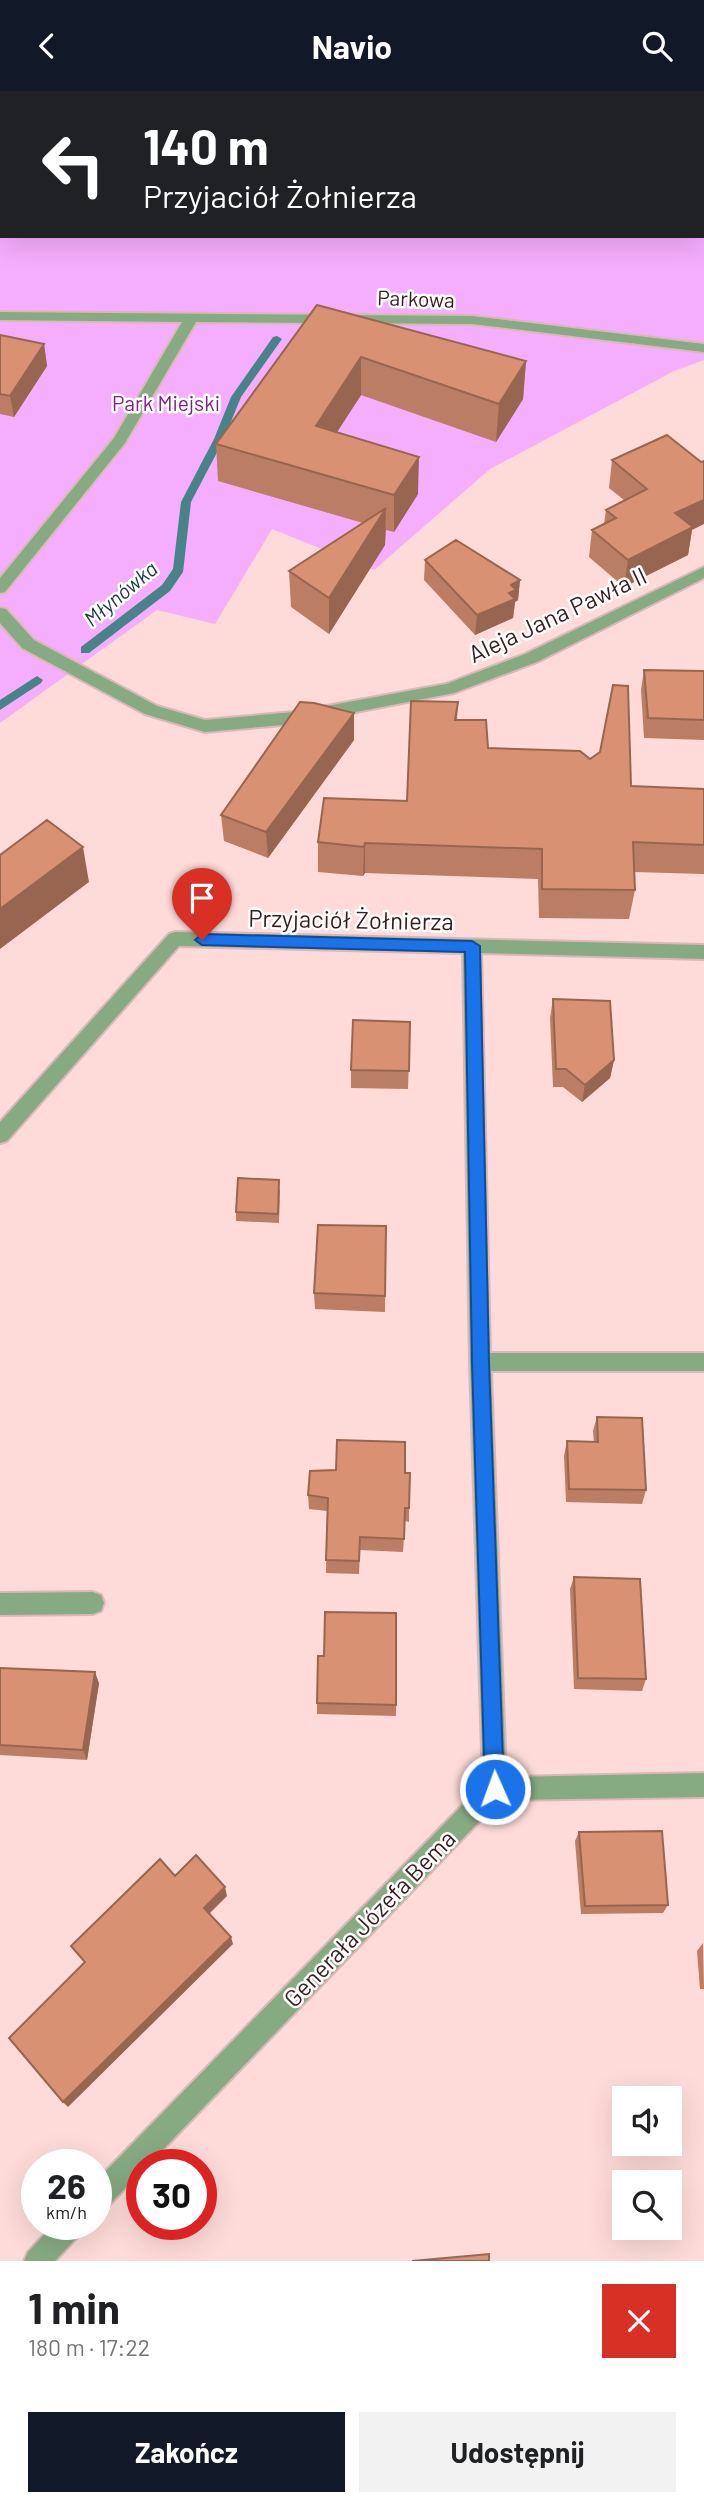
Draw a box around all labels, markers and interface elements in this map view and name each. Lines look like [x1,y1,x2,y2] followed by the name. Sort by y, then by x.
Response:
[28,27,66,65] icon: back
[312,27,392,65] text: Navio
[638,27,676,65] icon: search
[143,116,269,175] text: 140 m
[28,119,119,210] icon: left
[143,176,417,214] text: Przyjaciół Żołnierza
[377,284,455,312] street label: Parkowa
[112,390,220,415] park label: Park Miejski
[78,555,162,631] water label: Młynówka
[463,560,651,668] street label: Aleja Jana Pawła II
[172,868,232,940] pin
[183,879,221,917] icon: arrive
[248,903,454,935] street label: Przyjaciół Żołnierza
[458,1752,532,1826] position arrow
[277,1824,461,2012] street label: Generała Józefa Bema
[612,2086,682,2240] map controls
[612,2086,682,2156] button: sound
[126,2149,217,2240] speed limit sign: 30
[47,2164,86,2206] text: 26
[612,2170,682,2240] button: search
[46,2201,87,2223] text: km/h
[28,2282,120,2332] text: 1 min
[602,2284,676,2358] button: close
[28,2333,150,2361] text: 180 m · 17:22
[28,2412,345,2492] button: Zakończ
[359,2412,676,2492] button: Udostępnij

